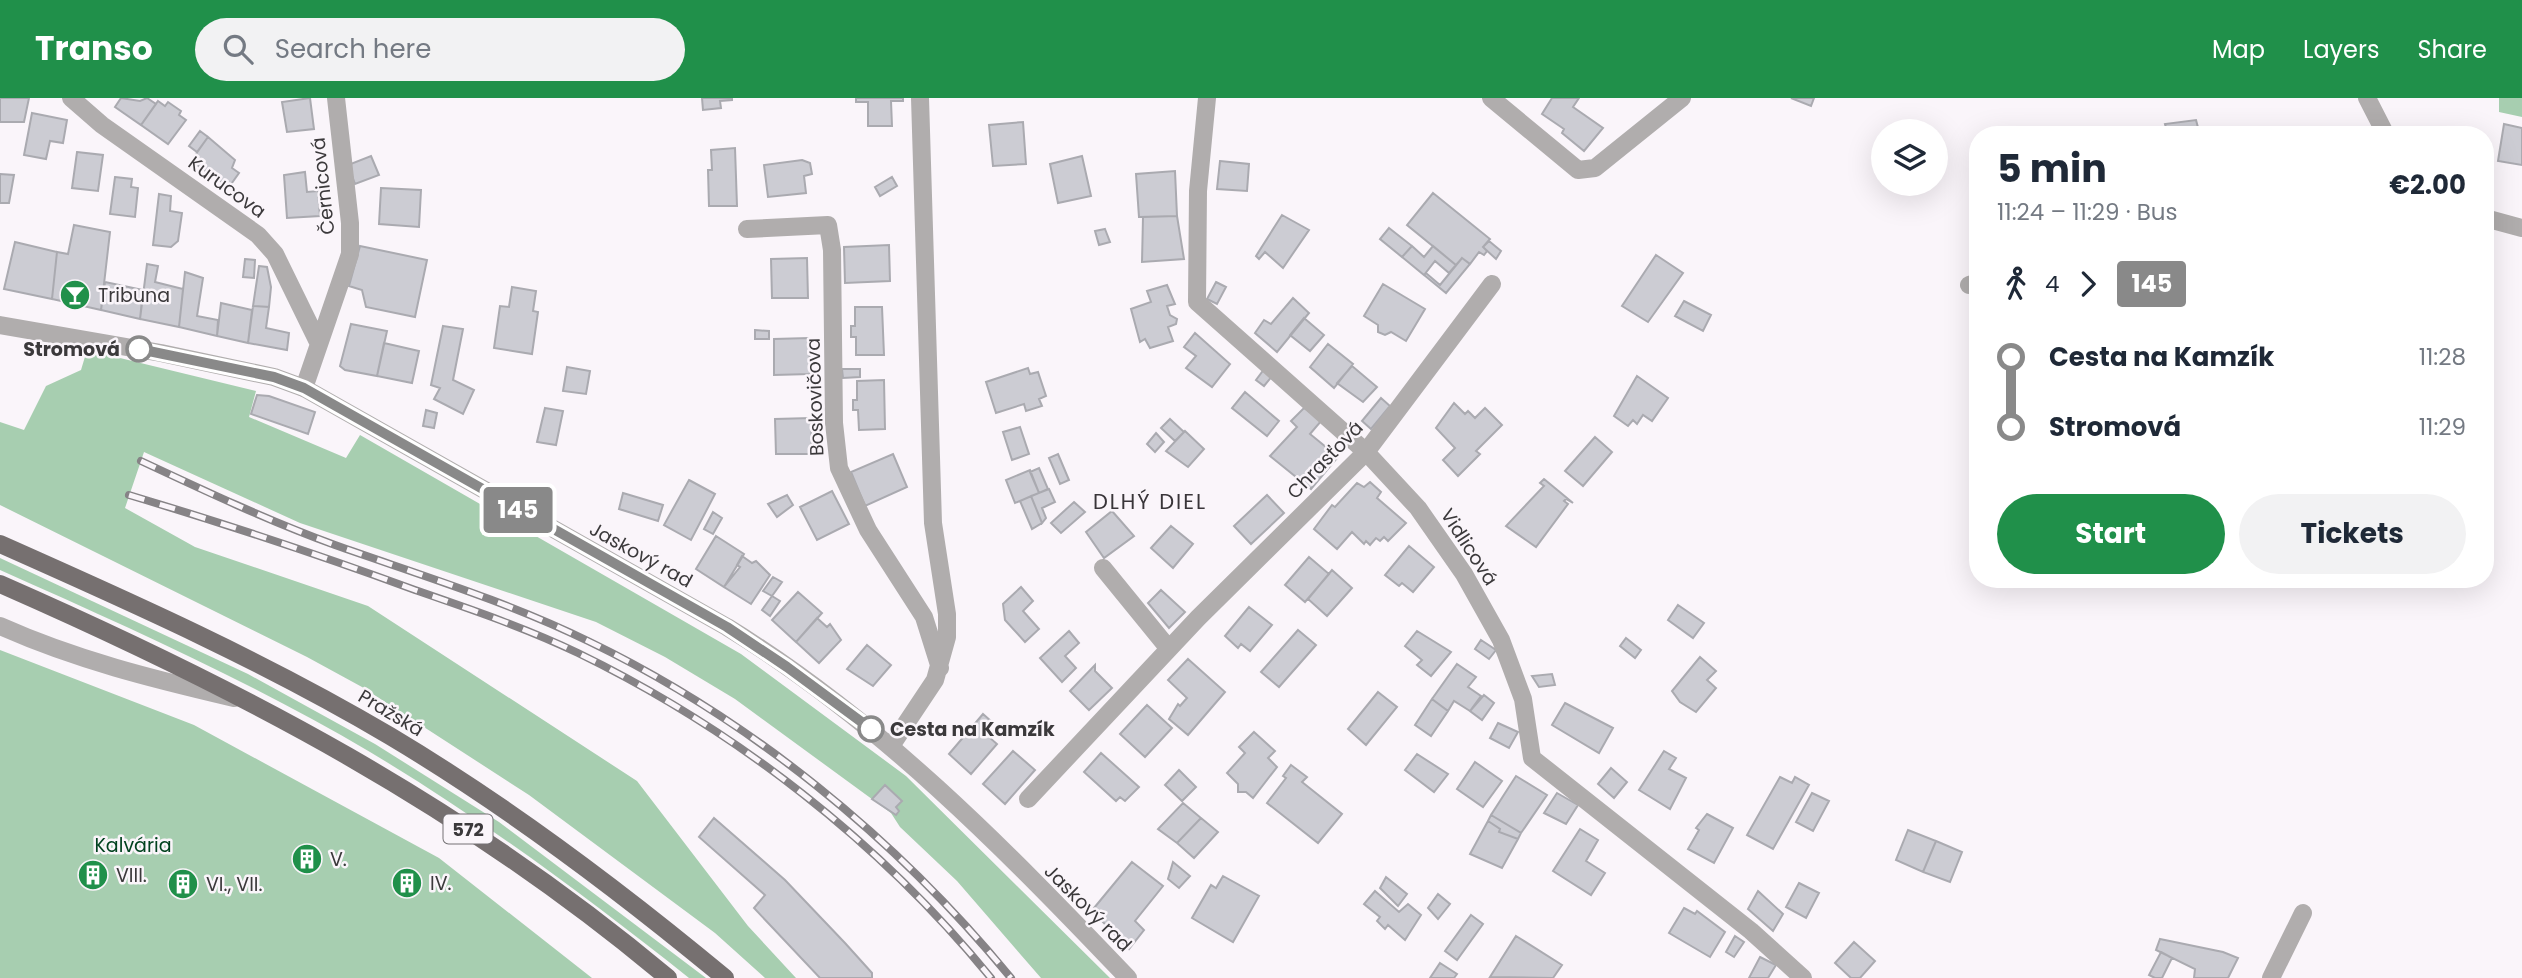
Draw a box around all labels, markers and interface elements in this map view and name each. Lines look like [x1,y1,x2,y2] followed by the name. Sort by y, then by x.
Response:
[195,18,685,81] search box
[35,25,153,72] text: Transo
[219,30,257,68] icon: search
[275,31,431,67] text: Search here
[2212,33,2265,66] text: Map
[2303,33,2379,66] text: Layers
[2417,33,2487,66] text: Share
[1871,119,1948,196] map controls
[1871,119,1948,196] button: layers
[304,136,342,236] street label: Černicová
[1997,142,2107,195] text: 5 min
[183,150,271,224] street label: Kurucova
[2389,167,2466,203] text: €2.00
[1997,196,2177,228] text: 11:24 – 11:29 · Bus
[1997,265,2035,303] icon: walk
[2069,265,2107,303] icon: forward
[2131,267,2172,300] text: 145
[2045,268,2059,300] text: 4
[58,278,92,312] bar icon: Tribuna
[98,282,170,309] place label: Tribuna
[23,336,120,363] place label: Stromová
[126,336,152,362] marker: Stromová
[799,337,831,457] street label: Boskovičova
[2049,339,2274,375] text: Cesta na Kamzík
[2419,341,2466,373] text: 11:28
[2049,409,2181,445] text: Stromová
[2419,411,2466,443] text: 11:29
[1281,415,1369,505] street label: Chrasťová
[478,487,558,533] line badge: 145
[1093,487,1207,516] district label: DLHÝ DIEL
[498,493,538,526] text: 145
[1997,494,2225,574] button: Start
[2239,494,2466,574] button: Tickets
[1434,503,1504,591] street label: Vidlicová
[585,516,697,594] street label: Jaskový rad
[353,683,429,743] street label: Pražská
[858,716,884,742] marker: Cesta na Kamzík
[890,716,1055,743] place label: Cesta na Kamzík
[444,814,492,844] road number: 572
[94,832,172,859] park label: Kalvária
[290,842,324,876] building icon: V.
[330,846,347,873] place label: V.
[76,858,110,892] building icon: VIII.
[1038,858,1138,958] street label: Jaskový rad
[116,862,147,889] place label: VIII.
[390,866,424,900] building icon: IV.
[166,867,200,901] building icon: VI., VII.
[430,870,452,897] place label: IV.
[206,871,263,898] place label: VI., VII.

